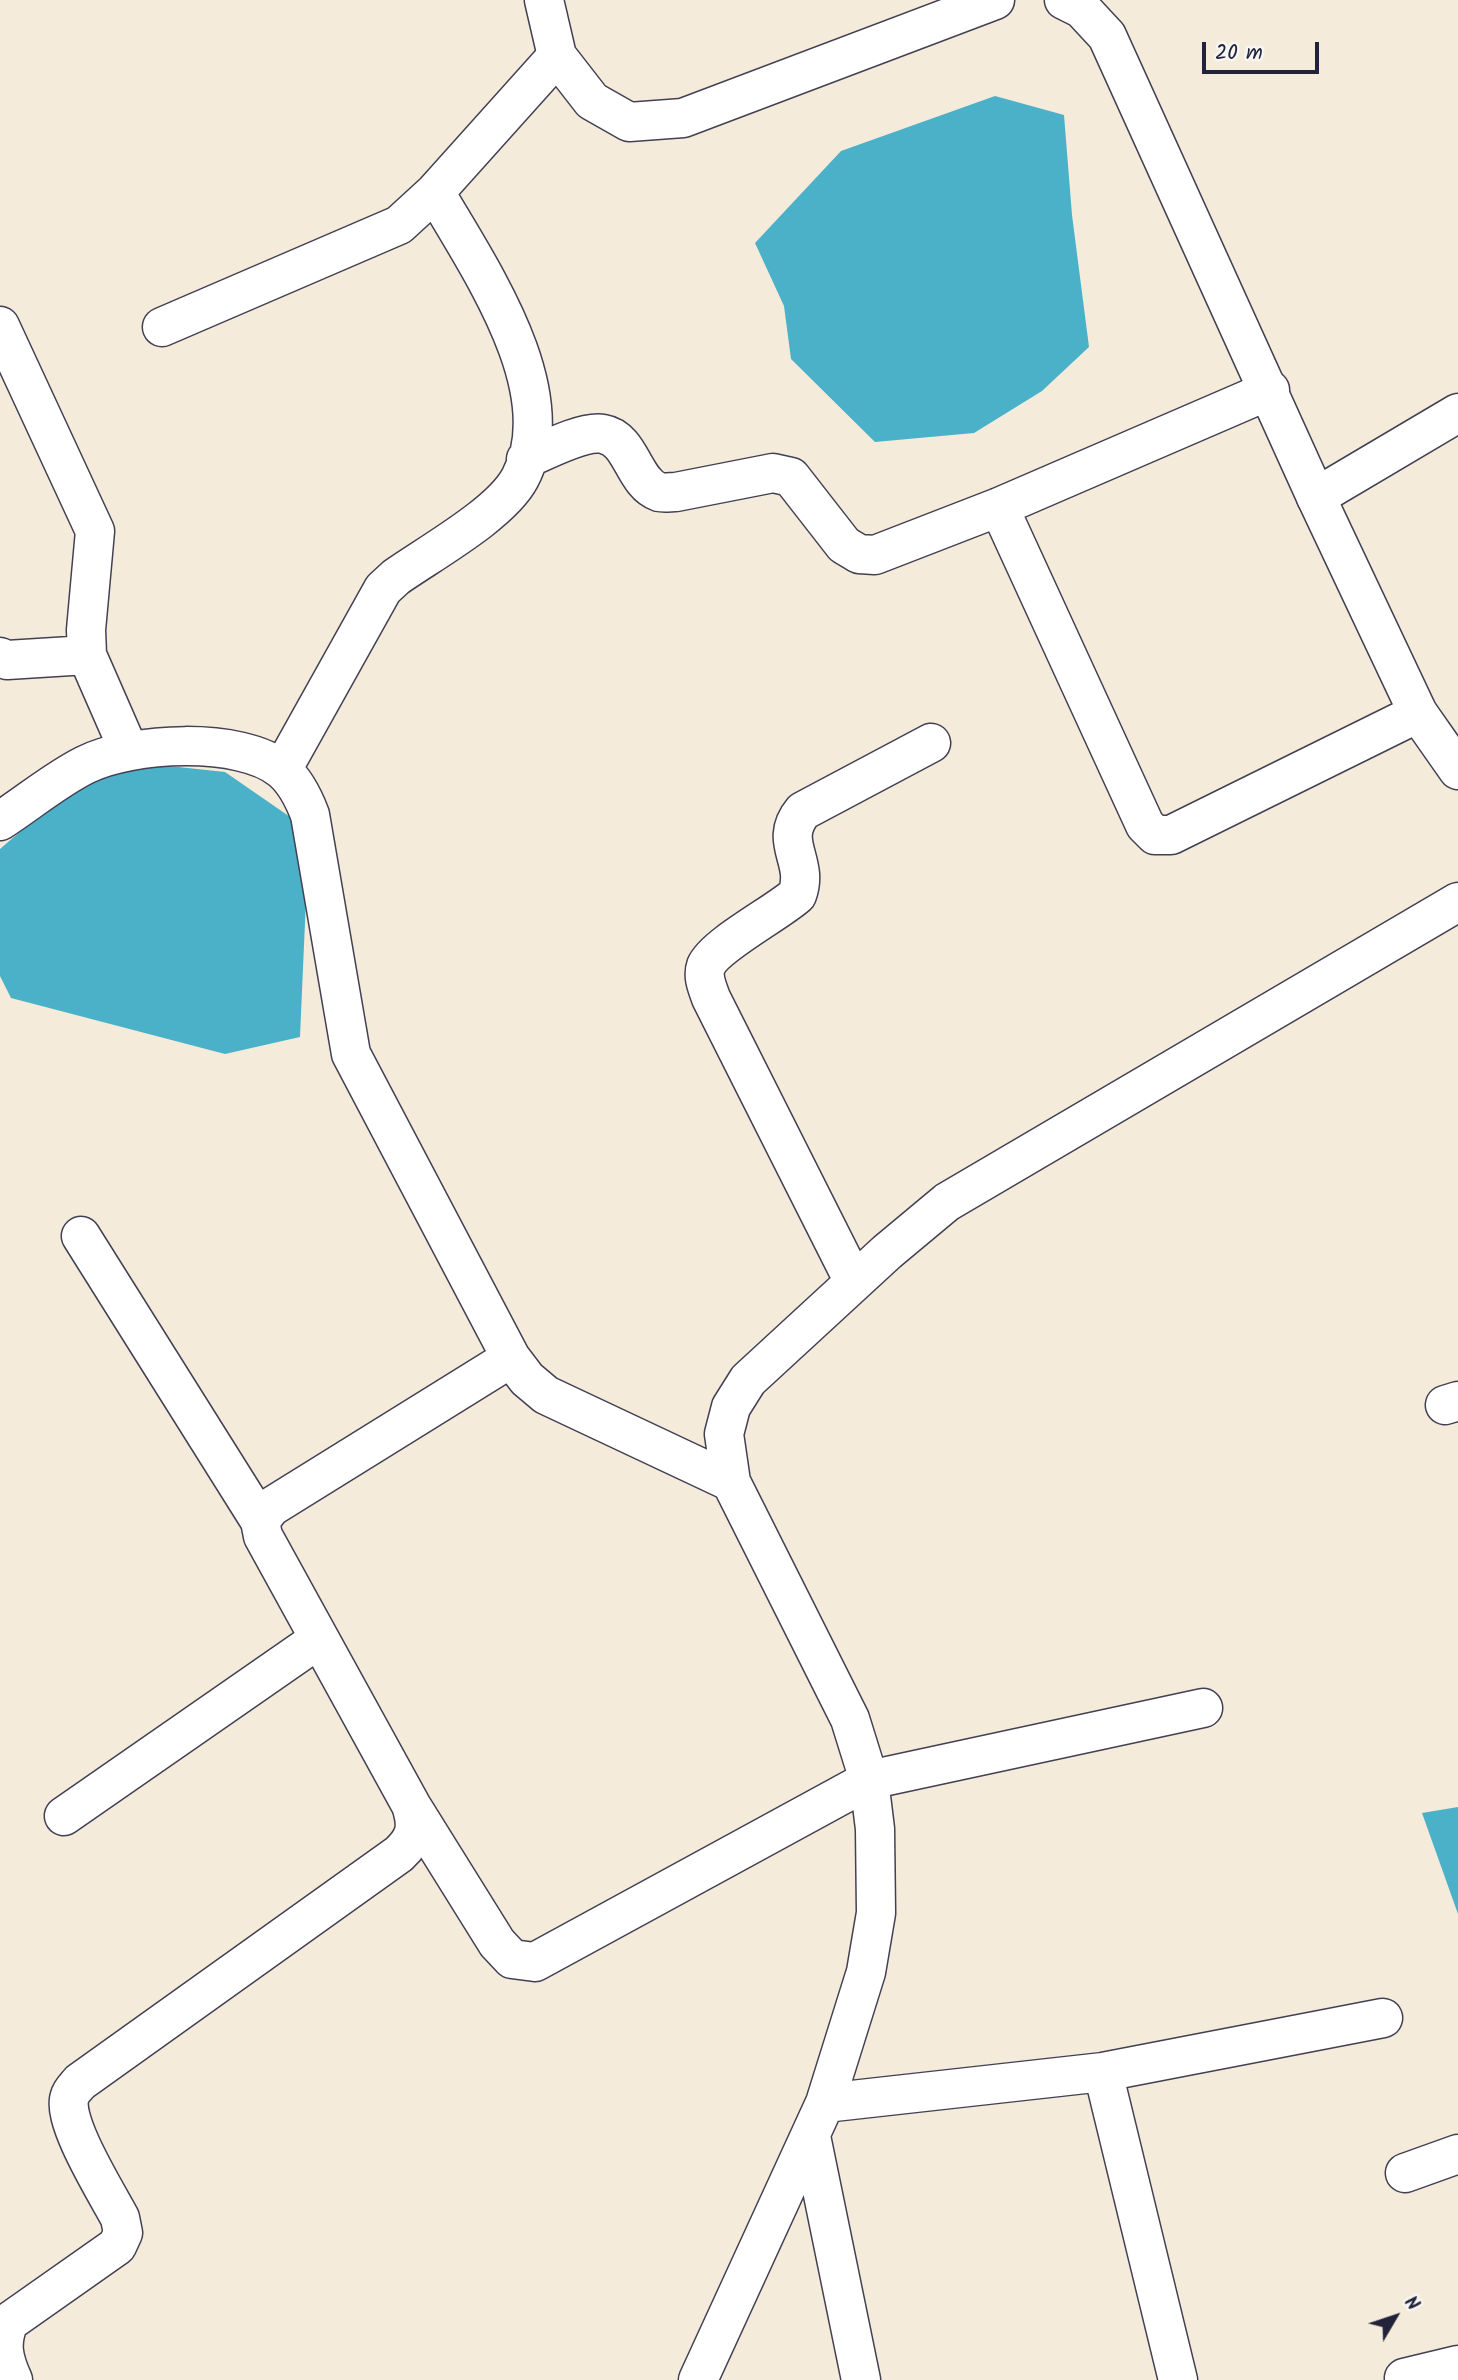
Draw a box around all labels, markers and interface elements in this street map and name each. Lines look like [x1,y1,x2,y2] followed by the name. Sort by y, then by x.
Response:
[1206,28,1323,72] scale bar
[1215,37,1263,70] text: 20 m
[1360,2282,1430,2352] north arrow
[1396,2290,1427,2318] text: N

